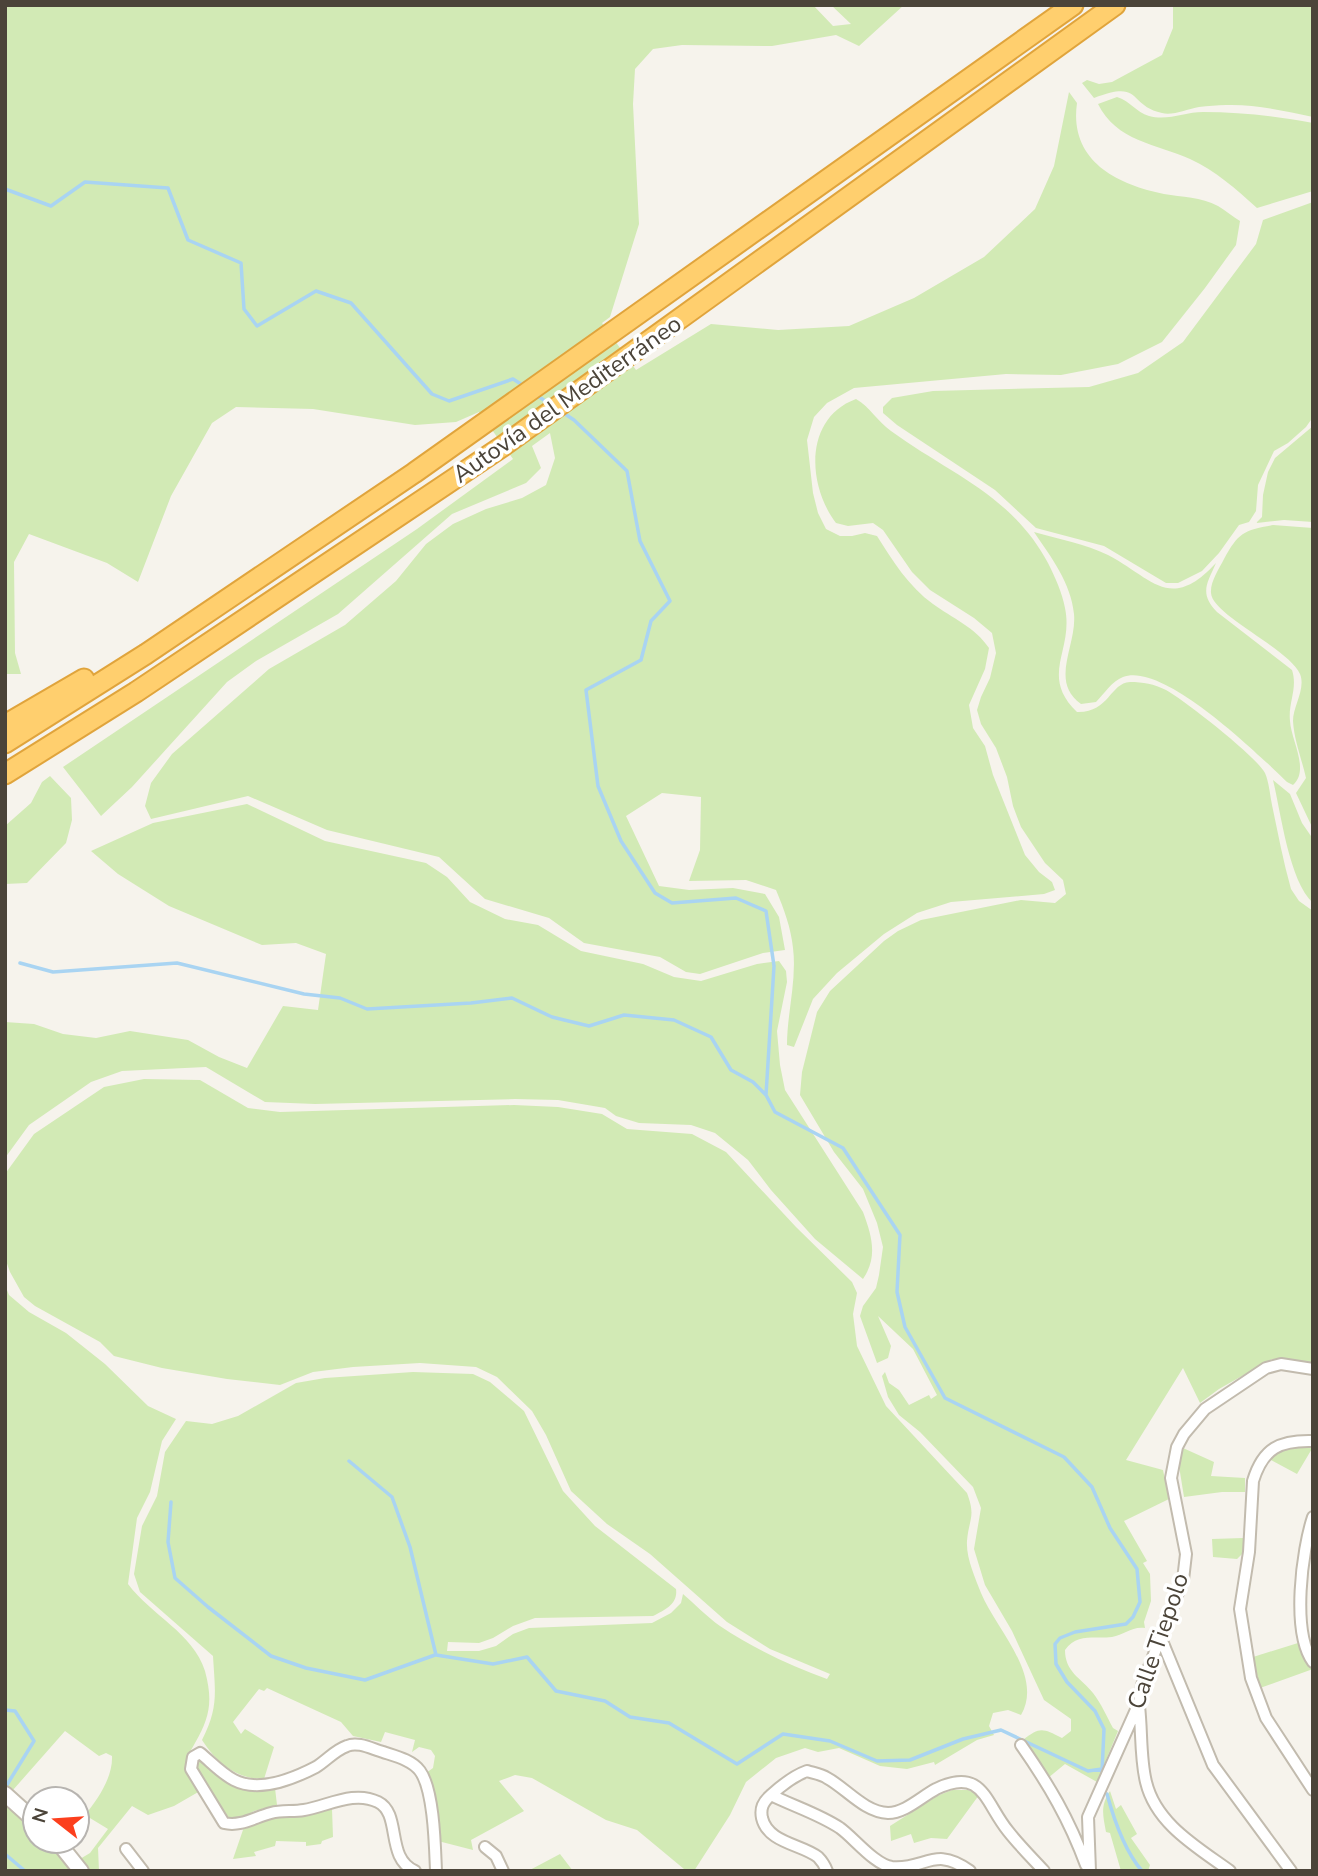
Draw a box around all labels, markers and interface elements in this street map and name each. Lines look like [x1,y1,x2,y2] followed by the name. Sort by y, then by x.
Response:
[446,308,688,490] street label: Autovía del Mediterráneo
[1120,1569,1196,1713] street label: Calle Tiepolo
[21,1785,91,1855] north arrow
[26,1805,55,1826] text: N

